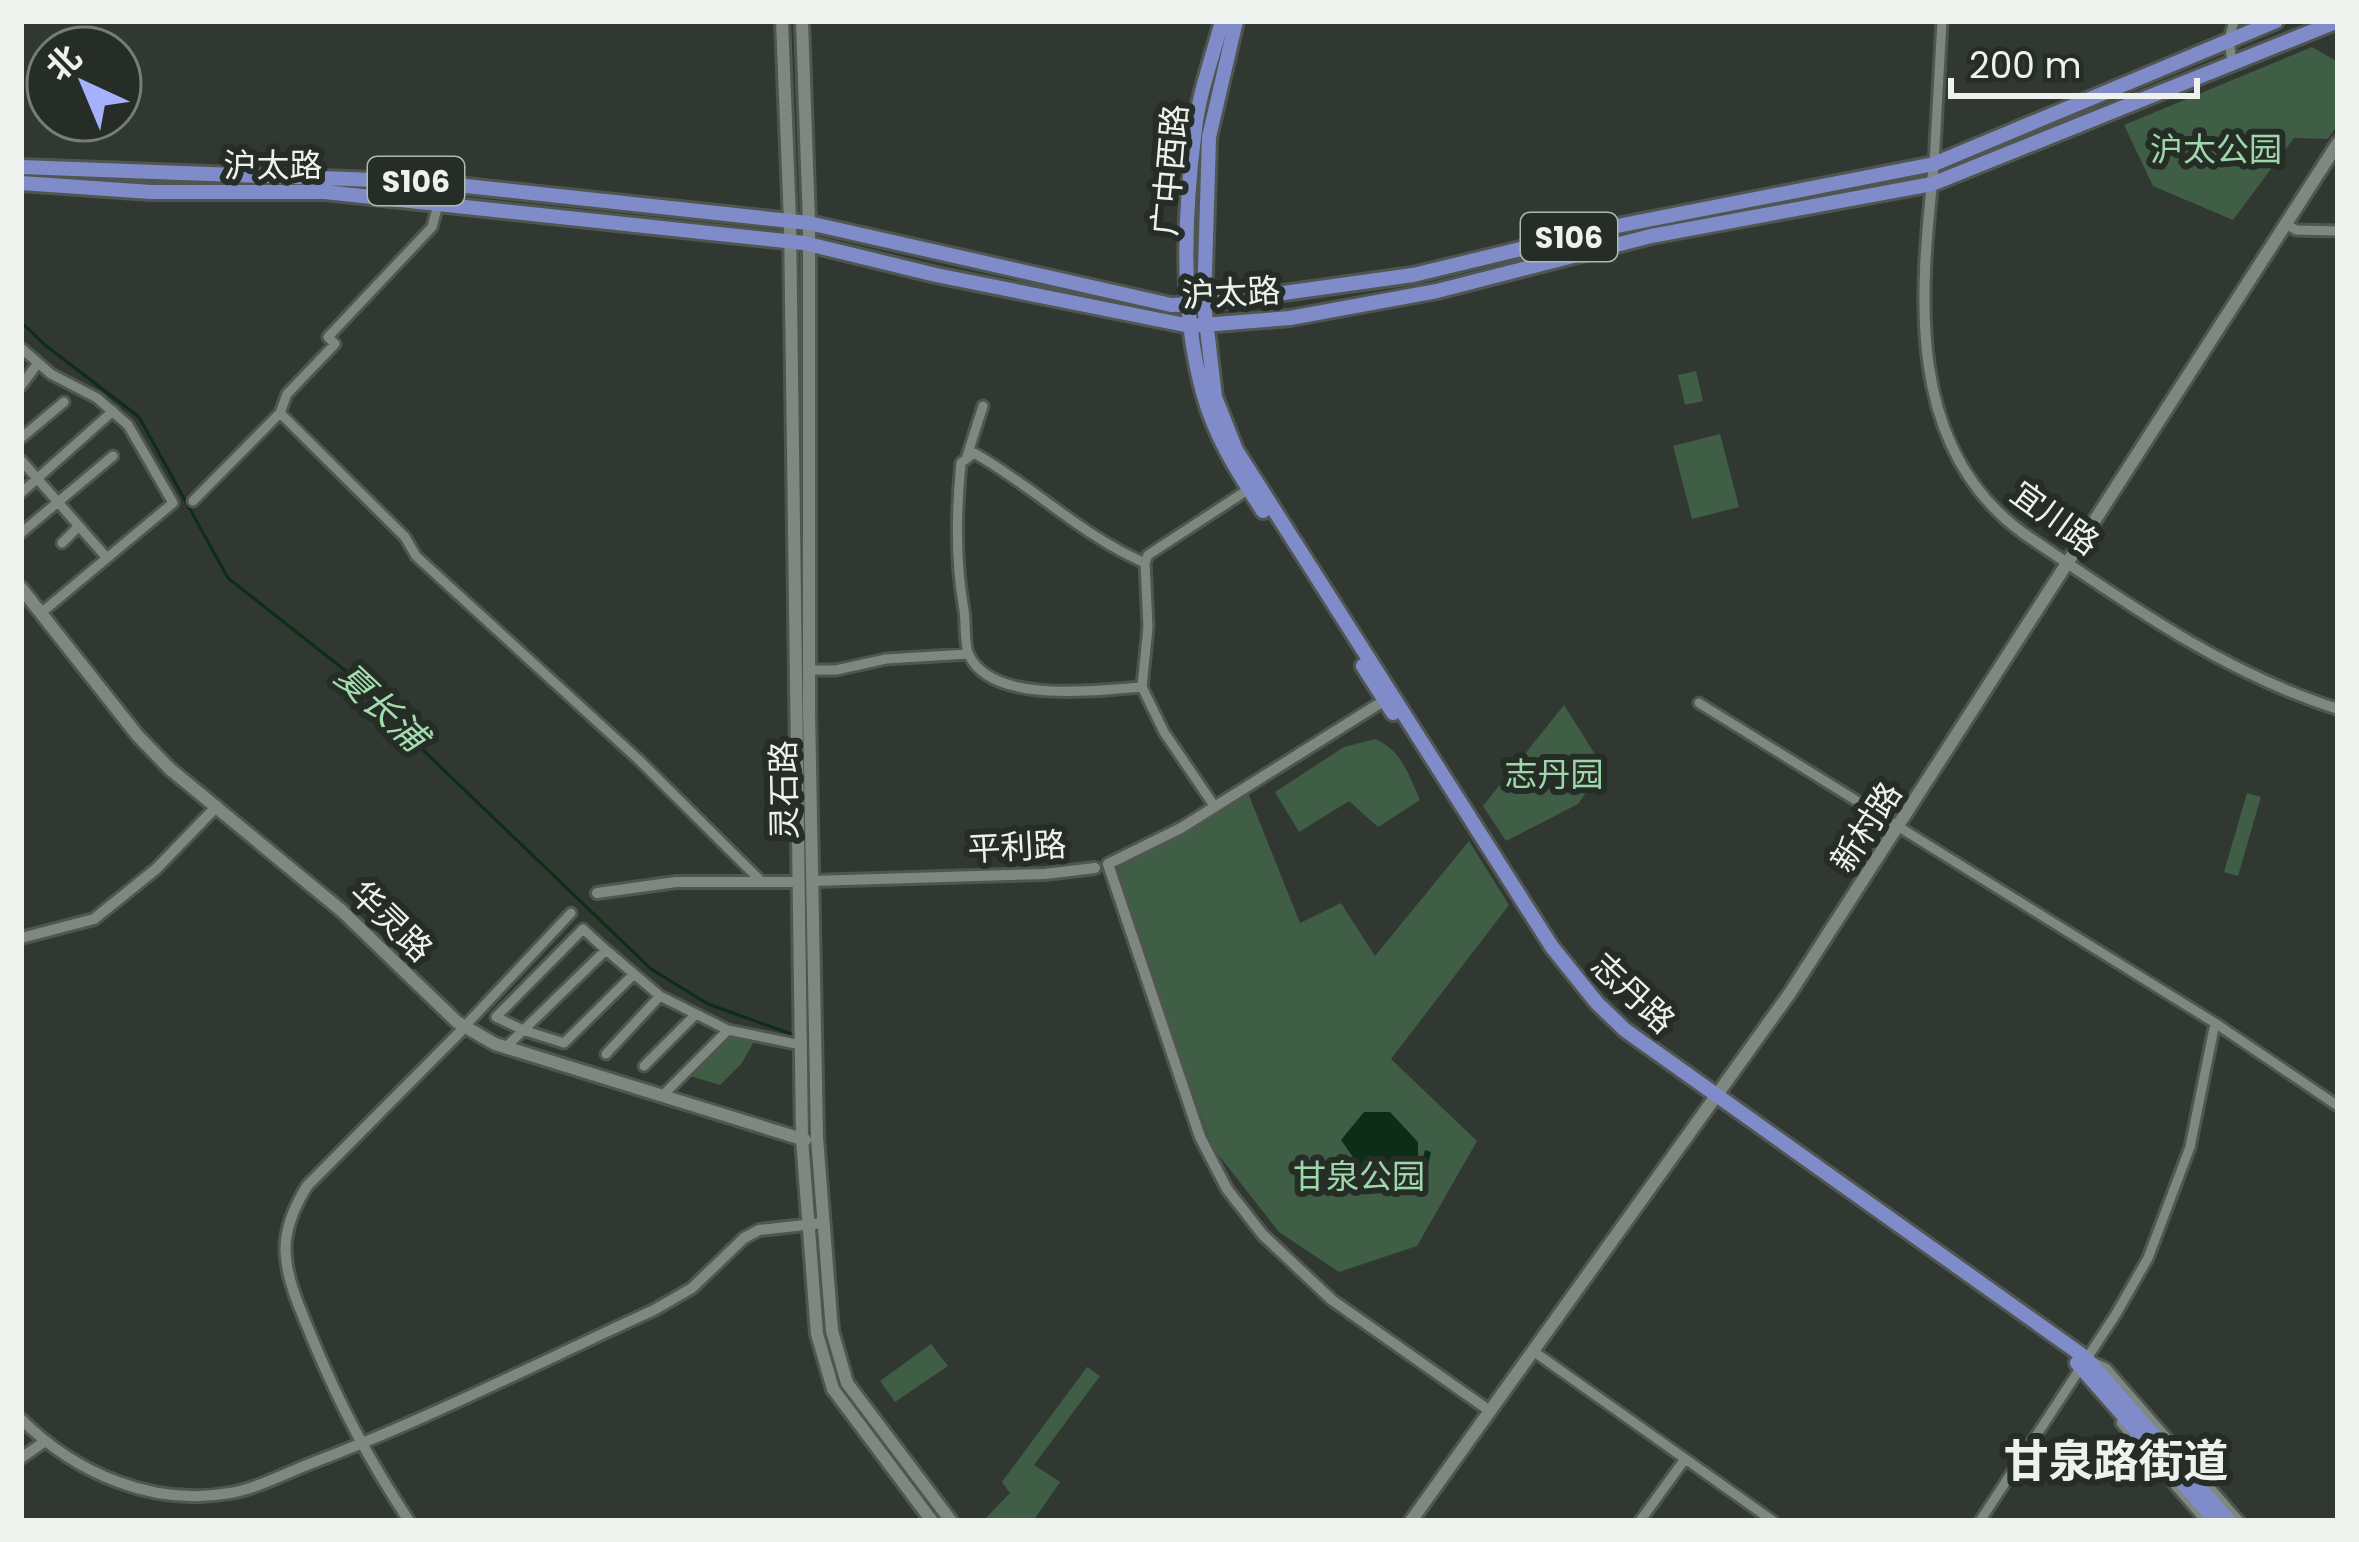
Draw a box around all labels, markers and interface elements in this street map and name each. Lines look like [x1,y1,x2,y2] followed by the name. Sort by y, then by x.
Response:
[24,24,144,144] north arrow
[1951,24,2197,98] scale bar
[35,34,92,91] text: 北
[1969,40,2082,91] text: 200 m
[1141,102,1199,238] street label: 广中西路
[2150,126,2282,173] park label: 沪太公园
[224,142,323,189] street label: 沪太路
[368,157,464,205] road number: S106
[1521,213,1617,261] road number: S106
[1180,267,1282,319] street label: 沪太路
[2001,470,2109,566] street label: 宜川路
[324,652,442,766] water label: 夏长浦
[760,740,808,840] street label: 灵石路
[1505,751,1604,798] park label: 志丹园
[1819,773,1913,881] street label: 新村路
[966,821,1068,873] street label: 平利路
[339,870,443,972] street label: 华灵路
[1581,942,1685,1044] street label: 志丹路
[1293,1153,1425,1200] park label: 甘泉公园
[2003,1430,2229,1493] district label: 甘泉路街道

